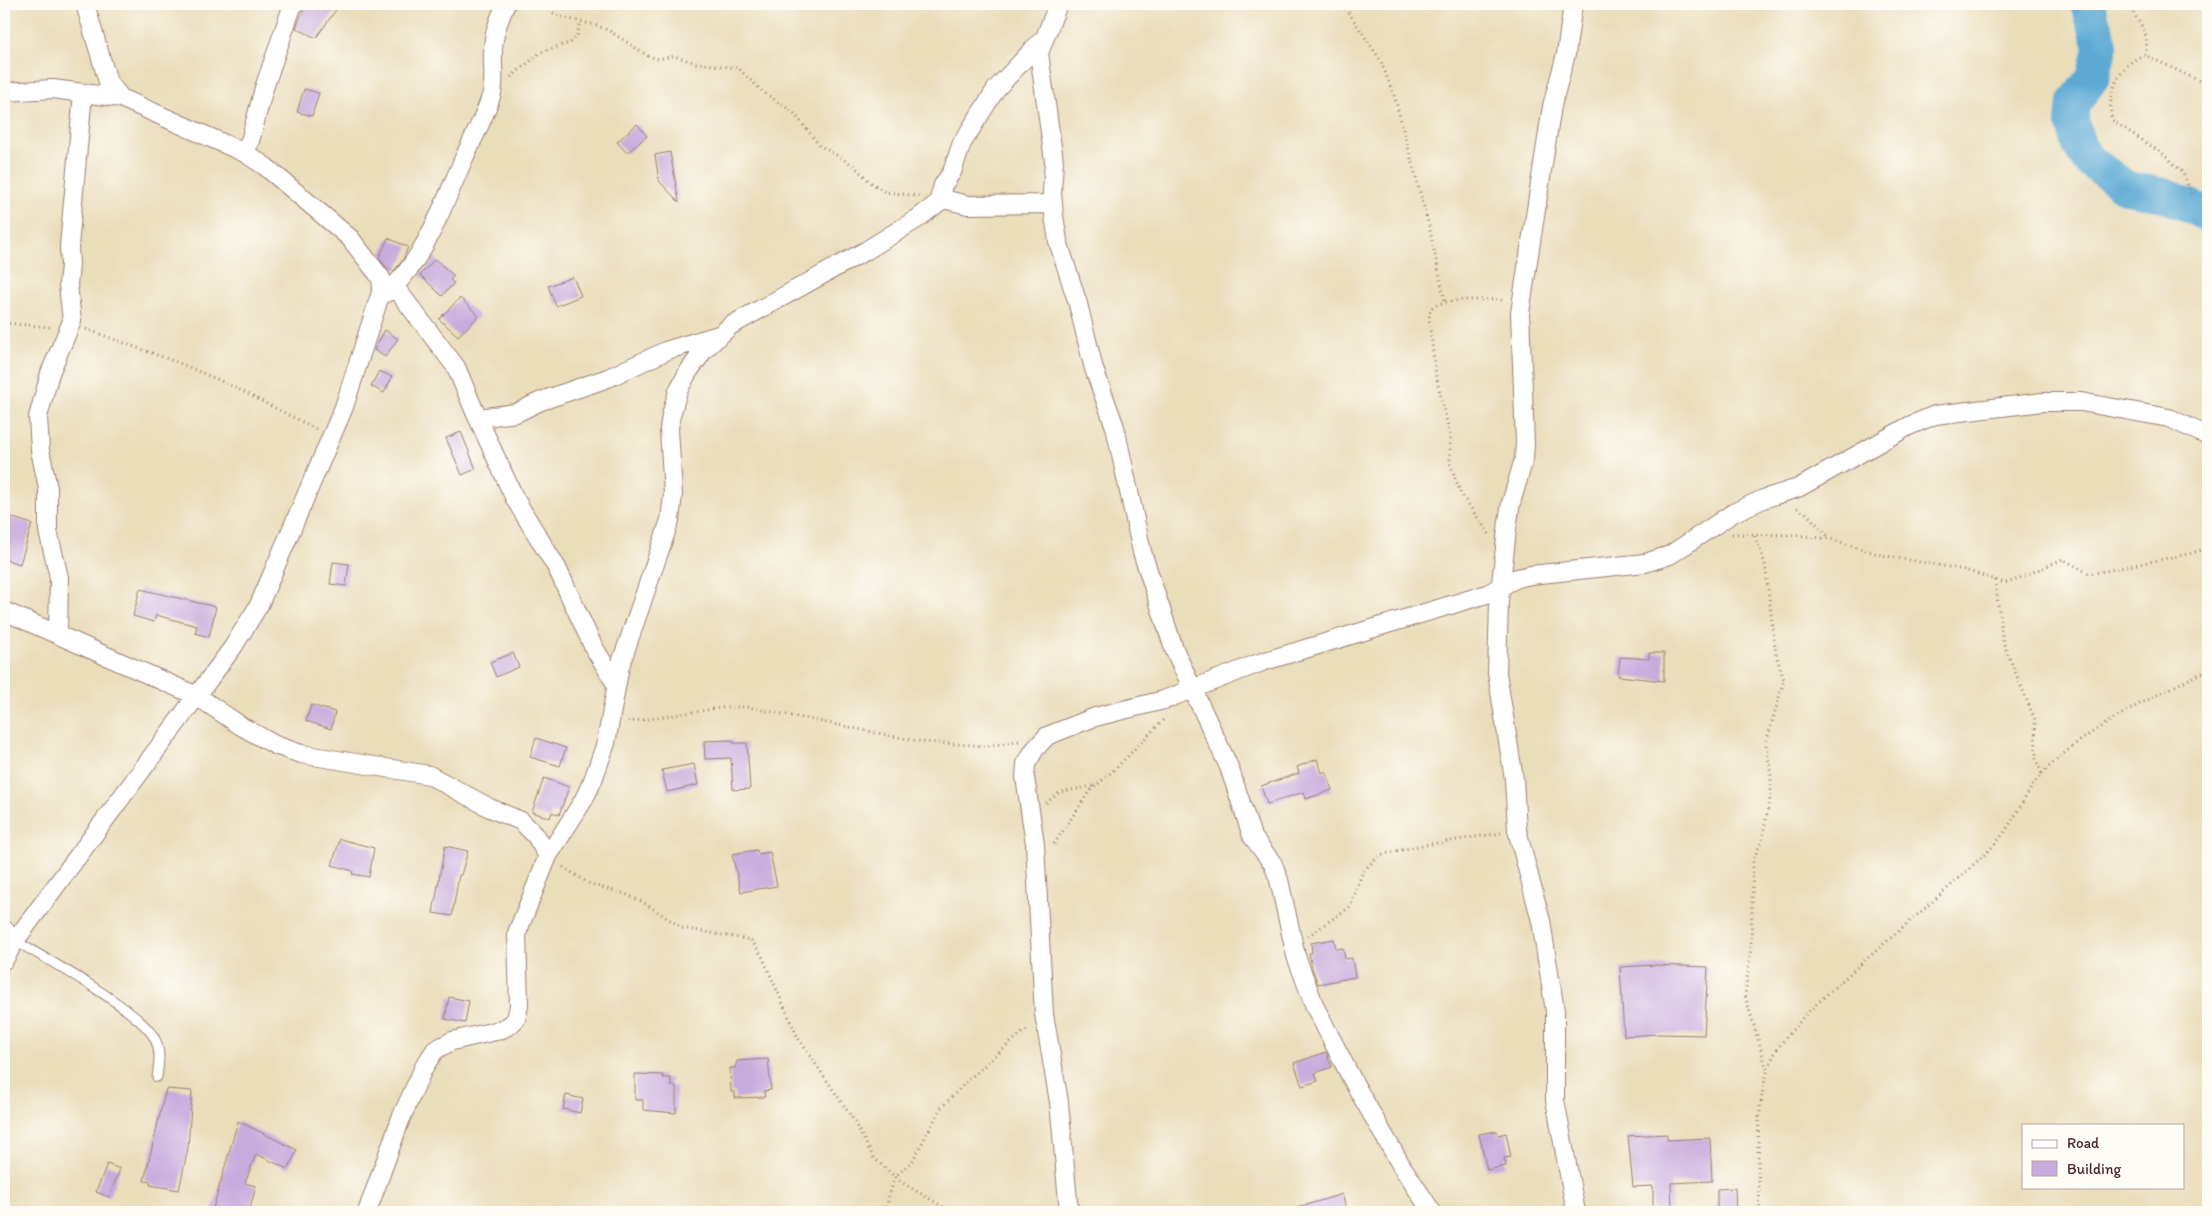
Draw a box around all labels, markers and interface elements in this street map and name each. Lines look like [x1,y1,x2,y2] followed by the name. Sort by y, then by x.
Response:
[2022,1124,2184,1188] legend
[2067,1134,2100,1152] text: Road
[2067,1160,2121,1178] text: Building

